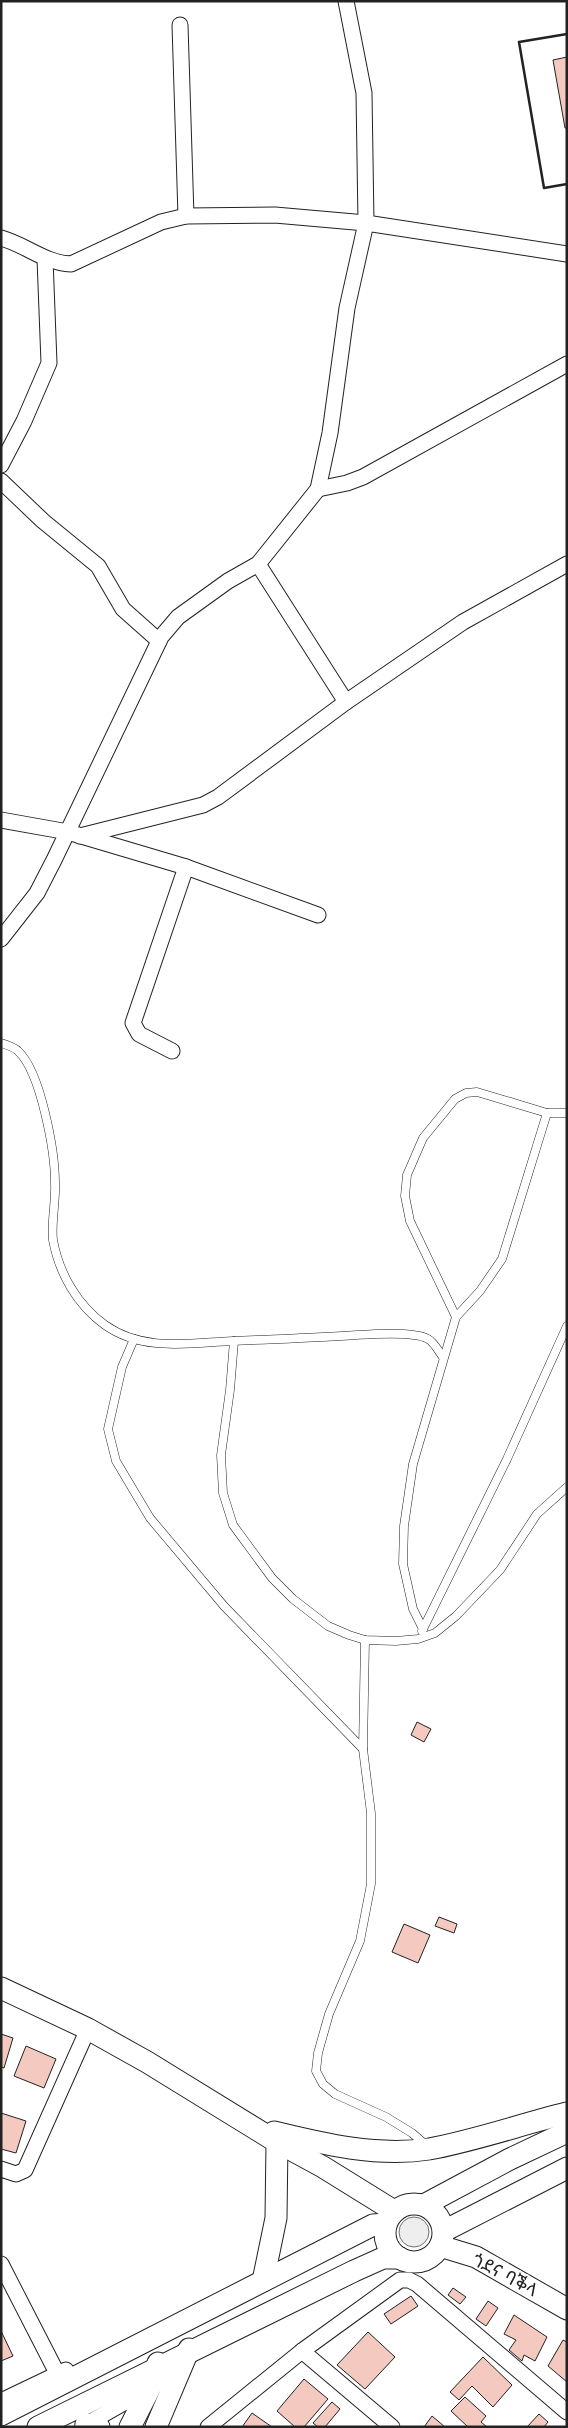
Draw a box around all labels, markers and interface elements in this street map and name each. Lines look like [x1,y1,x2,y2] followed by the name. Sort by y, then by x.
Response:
[468,2247,542,2303] street label: ጎደና ባቕላ

